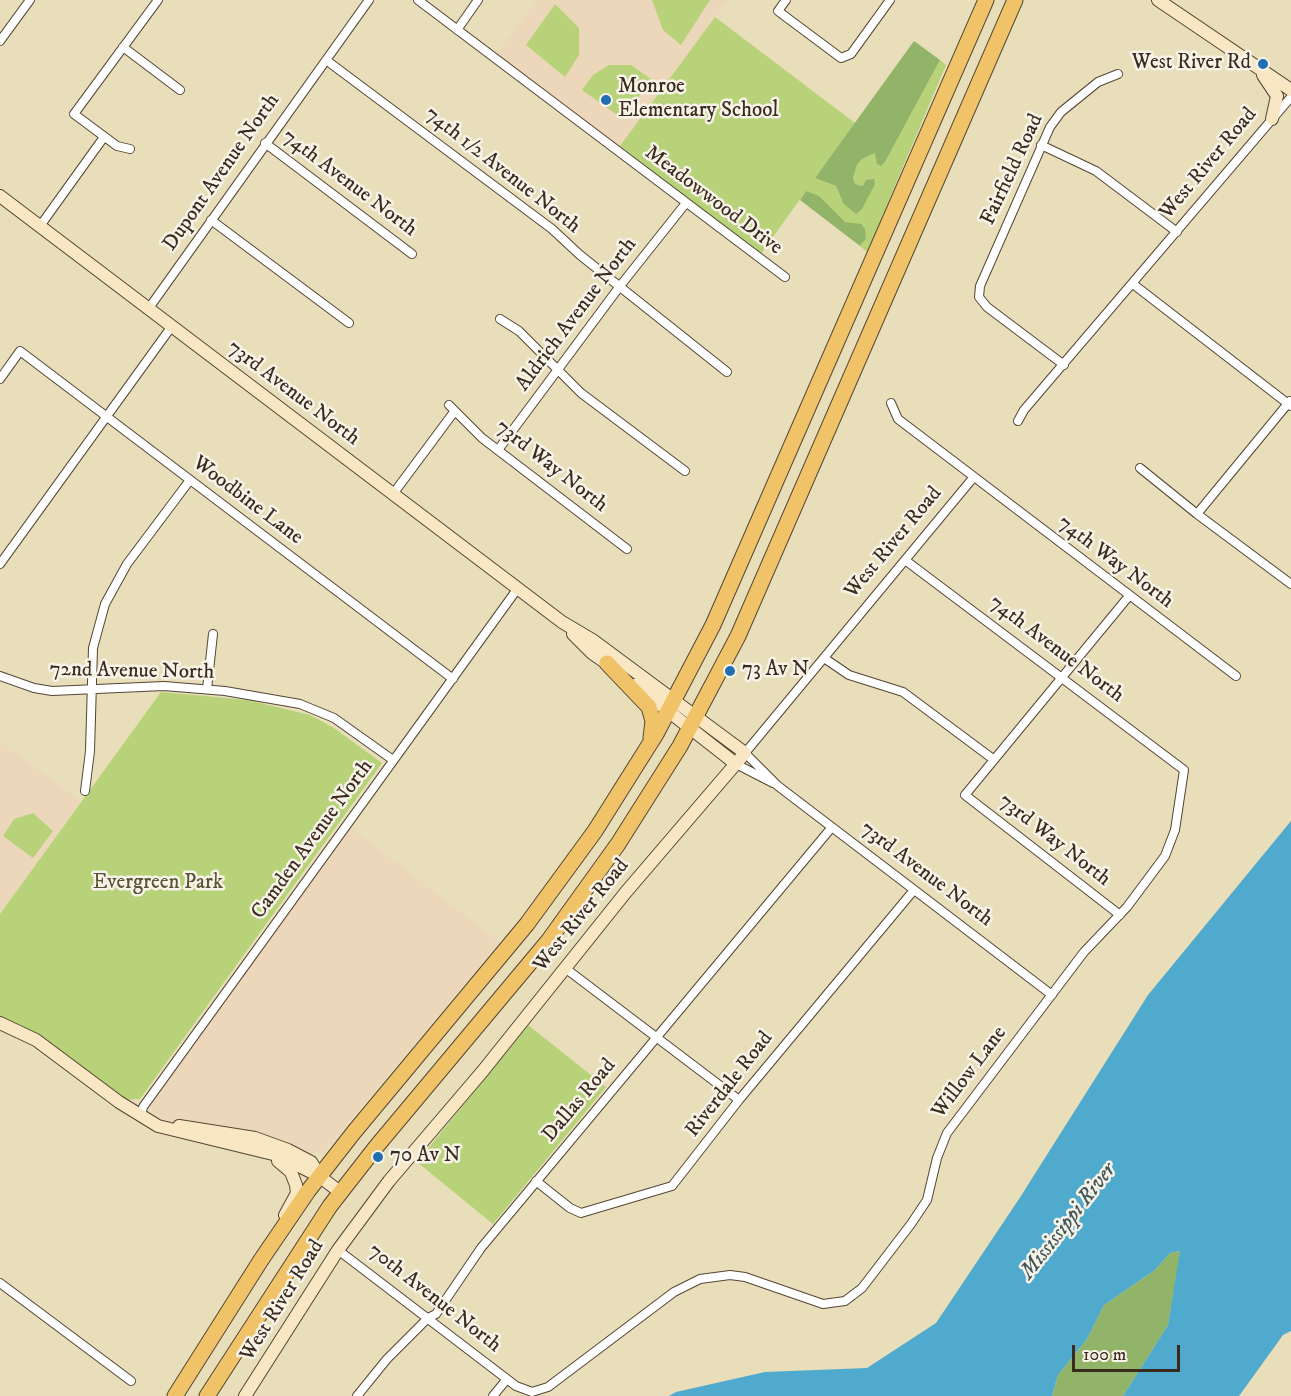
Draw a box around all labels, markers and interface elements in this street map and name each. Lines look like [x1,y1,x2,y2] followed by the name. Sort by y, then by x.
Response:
[1132,51,1251,77] place label: West River Rd
[1256,57,1270,71] marker: West River Rd
[618,75,779,125] place label: Monroe Elementary School
[158,90,286,256] street label: Dupont Avenue North
[599,93,613,107] marker: Monroe Elementary School
[419,102,585,240] street label: 74th 1/2 Avenue North
[1155,103,1263,225] street label: West River Road
[976,110,1050,230] street label: Fairfield Road
[276,125,422,243] street label: 74th Avenue North
[639,141,787,261] street label: Meadowwood Drive
[511,233,643,397] street label: Aldrich Avenue North
[222,336,364,452] street label: 73rd Avenue North
[490,415,612,519] street label: 73rd Way North
[187,451,307,551] street label: Woodbine Lane
[840,482,948,604] street label: West River Road
[1052,511,1178,615] street label: 74th Way North
[983,591,1129,709] street label: 74th Avenue North
[49,658,215,686] street label: 72nd Avenue North
[742,658,809,684] place label: 73 Av N
[723,664,737,678] marker: 73 Av N
[247,755,379,925] street label: Camden Avenue North
[993,789,1115,893] street label: 73rd Way North
[855,817,997,933] street label: 73rd Avenue North
[529,854,635,978] street label: West River Road
[93,871,223,897] park label: Evergreen Park
[927,1022,1013,1124] street label: Willow Lane
[681,1027,779,1143] street label: Riverdale Road
[538,1054,622,1148] street label: Dallas Road
[390,1144,461,1170] place label: 70 Av N
[371,1150,385,1164] marker: 70 Av N
[1015,1159,1123,1285] water label: Mississippi River
[236,1236,330,1366] street label: West River Road
[362,1239,506,1359] street label: 70th Avenue North
[1075,1333,1183,1371] scale bar
[1083,1344,1126,1366] text: 100 m

